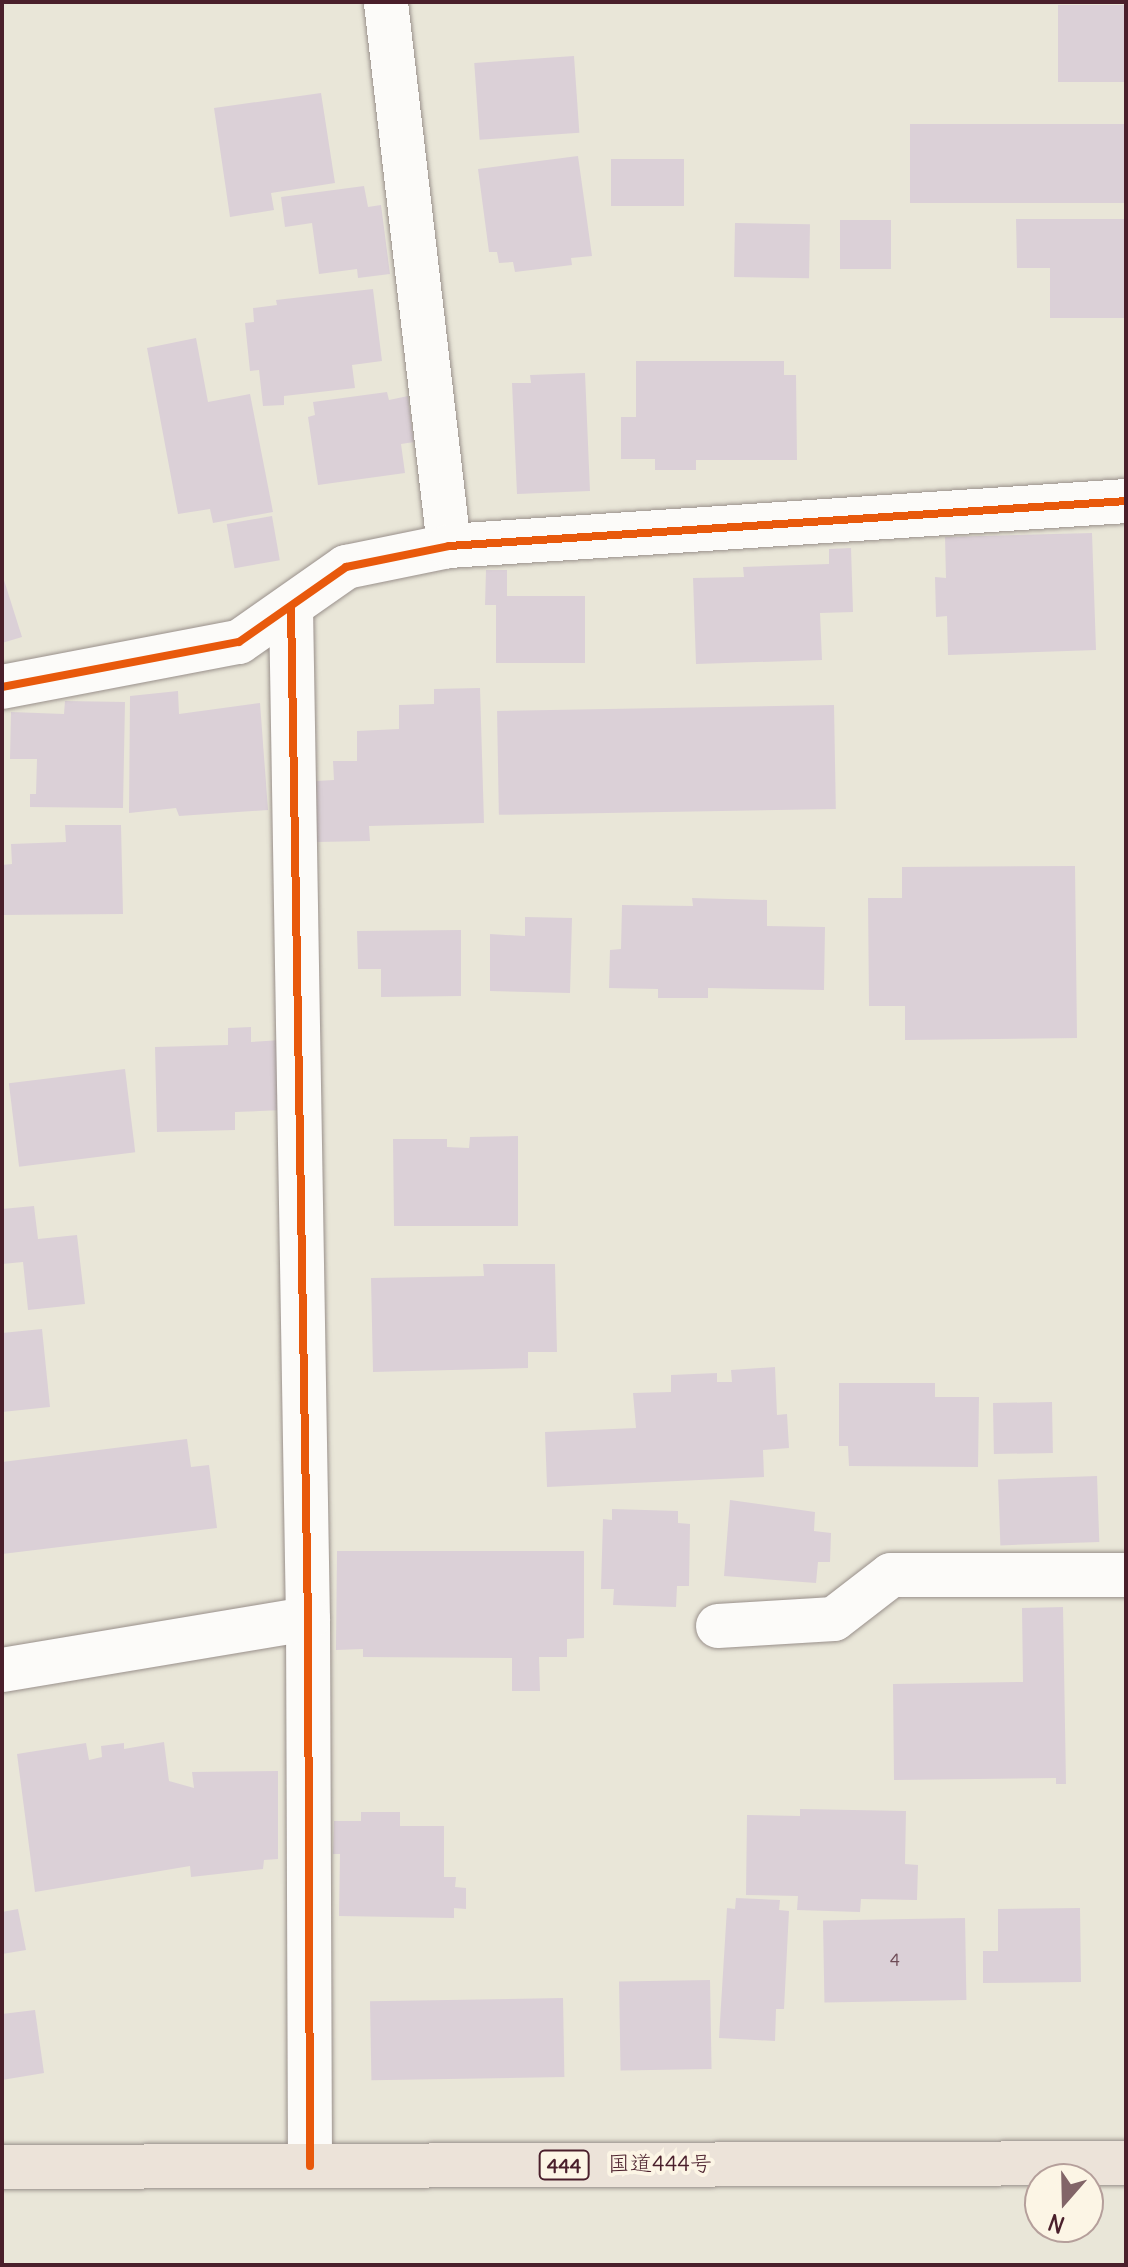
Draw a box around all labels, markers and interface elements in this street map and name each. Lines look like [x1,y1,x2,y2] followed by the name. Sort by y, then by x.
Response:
[890,1949,900,1971] house number: 4
[538,2149,590,2181] road number: 444
[608,2151,712,2177] street label: 国道444号
[1024,2163,1104,2243] north arrow
[1045,2208,1068,2239] text: N

